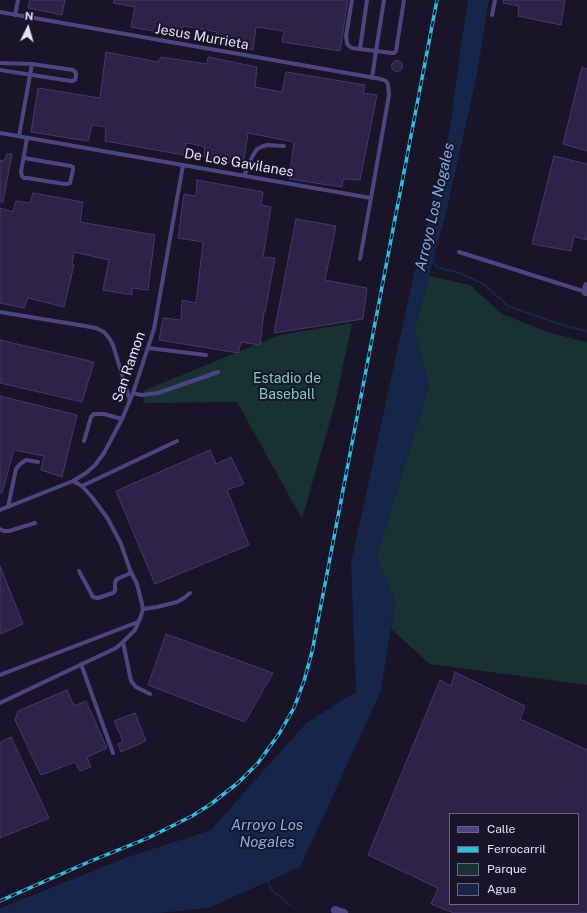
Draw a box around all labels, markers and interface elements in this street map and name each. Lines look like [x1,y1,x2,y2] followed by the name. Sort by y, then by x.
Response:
[8,8,48,48] north arrow
[24,10,34,22] text: N
[154,20,250,54] street label: Jesus Murrieta
[411,141,459,273] water label: Arroyo Los Nogales
[183,145,295,181] street label: De Los Gavilanes
[109,329,149,405] street label: San Ramon
[253,371,321,404] park label: Estadio de Baseball
[449,813,579,905] legend
[231,816,303,851] water label: Arroyo Los Nogales
[487,822,515,836] text: Calle
[487,842,546,856] text: Ferrocarril
[487,862,527,876] text: Parque
[487,882,516,896] text: Agua

